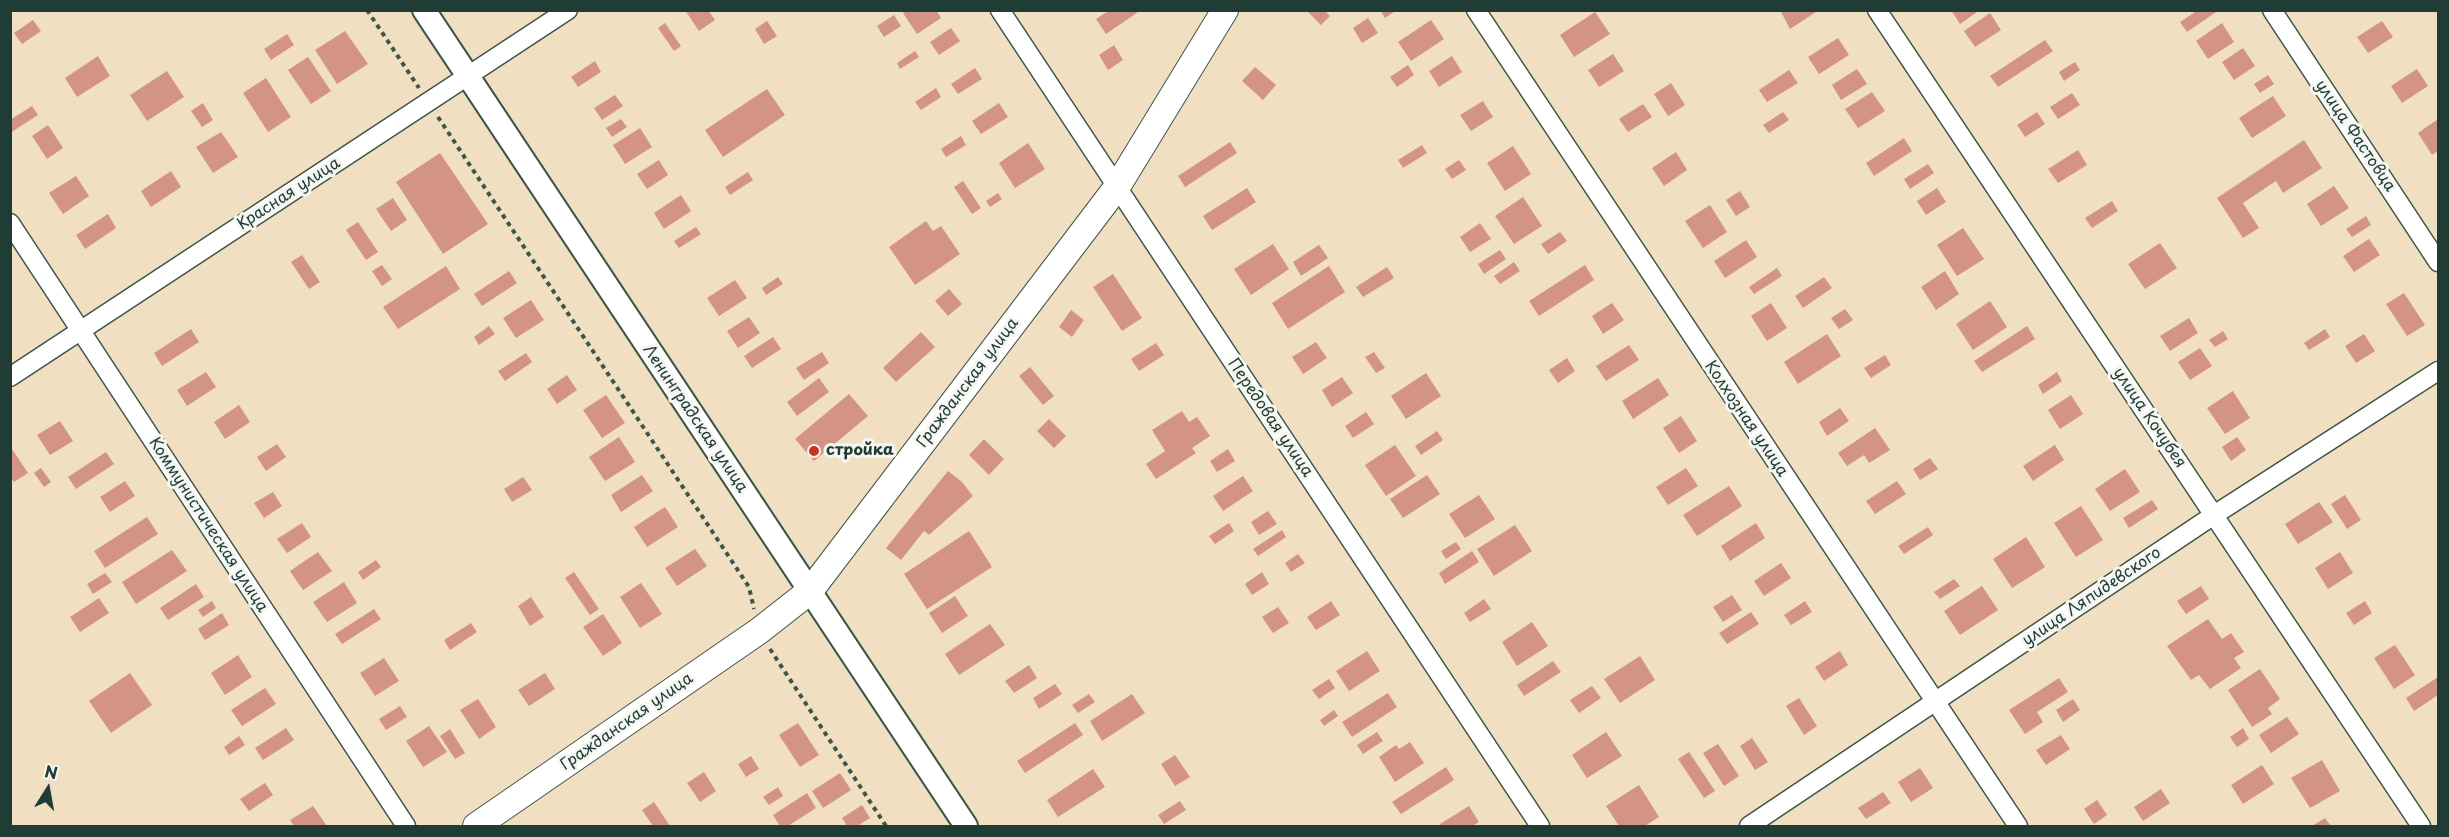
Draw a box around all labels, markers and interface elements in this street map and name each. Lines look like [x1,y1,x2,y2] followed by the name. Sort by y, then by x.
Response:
[2311,77,2399,195] street label: улица Фастовца
[234,154,344,234] street label: Красная улица
[913,314,1023,452] street label: Гражданская улица
[638,342,752,496] street label: Ленинградская улица
[1223,355,1317,481] street label: Передовая улица
[1700,357,1792,481] street label: Колхозная улица
[2108,364,2190,472] street label: улица Кочубея
[144,434,272,616] street label: Коммунистическая улица
[826,441,894,461] place label: стройка
[807,444,821,458] marker: стройка
[2019,543,2165,651] street label: улица Ляпидевского
[557,669,697,775] street label: Гражданская улица
[43,758,60,784] text: N
[18,759,78,819] north arrow

